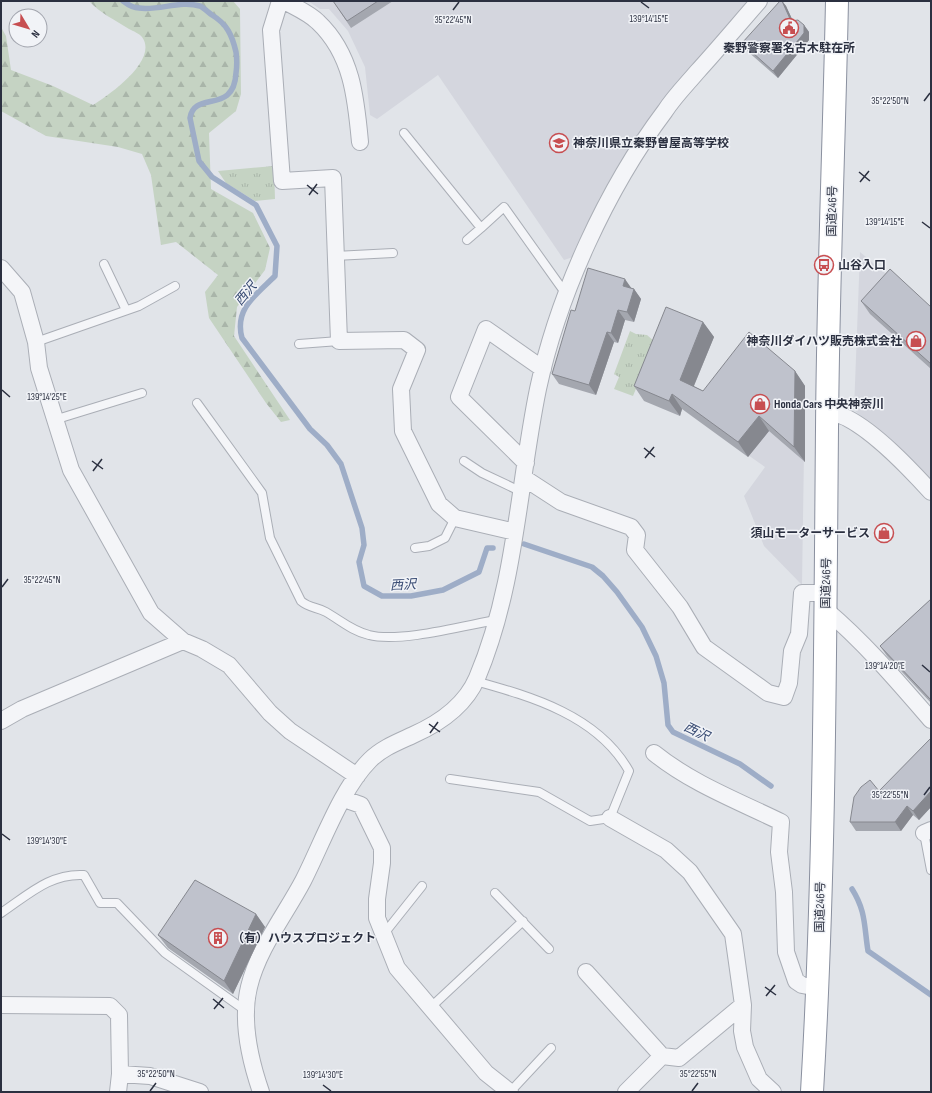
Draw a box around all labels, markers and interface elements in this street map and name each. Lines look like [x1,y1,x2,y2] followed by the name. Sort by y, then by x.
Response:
[8,8,48,48] north arrow
[630,13,668,25] text: 139°14'15"E
[434,14,472,26] text: 35°22'45"N
[778,17,800,39] public building icon: 秦野警察署名古木駐在所
[28,28,42,40] text: N
[723,41,855,56] place label: 秦野警察署名古木駐在所
[871,95,909,107] text: 35°22'50"N
[548,132,570,154] school or university icon: 神奈川県立秦野曽屋高等学校
[573,136,729,151] place label: 神奈川県立秦野曽屋高等学校
[825,185,840,237] street label: 国道246号
[866,216,904,228] text: 139°14'15"E
[813,254,835,276] bus stop icon: 山谷入口
[838,258,886,273] place label: 山谷入口
[231,277,262,309] water label: 西沢
[905,330,927,352] shop icon: 神奈川ダイハツ販売株式会社
[746,334,902,349] place label: 神奈川ダイハツ販売株式会社
[27,391,67,403] text: 139°14'25"E
[749,393,771,415] shop icon: Honda Cars 中央神奈川
[774,397,884,412] place label: Honda Cars 中央神奈川
[873,522,895,544] shop icon: 須山モーターサービス
[750,526,870,541] place label: 須山モーターサービス
[819,557,834,609] street label: 国道246号
[23,574,61,586] text: 35°22'45"N
[390,576,418,594] water label: 西沢
[865,660,905,672] text: 139°14'20"E
[681,719,714,746] water label: 西沢
[871,789,909,801] text: 35°22'55"N
[27,835,67,847] text: 139°14'30"E
[813,881,828,933] street label: 国道246号
[207,927,229,949] building icon: （有）ハウスプロジェクト
[232,931,376,946] place label: （有）ハウスプロジェクト
[137,1068,175,1080] text: 35°22'50"N
[679,1068,717,1080] text: 35°22'55"N
[303,1069,343,1081] text: 139°14'30"E

